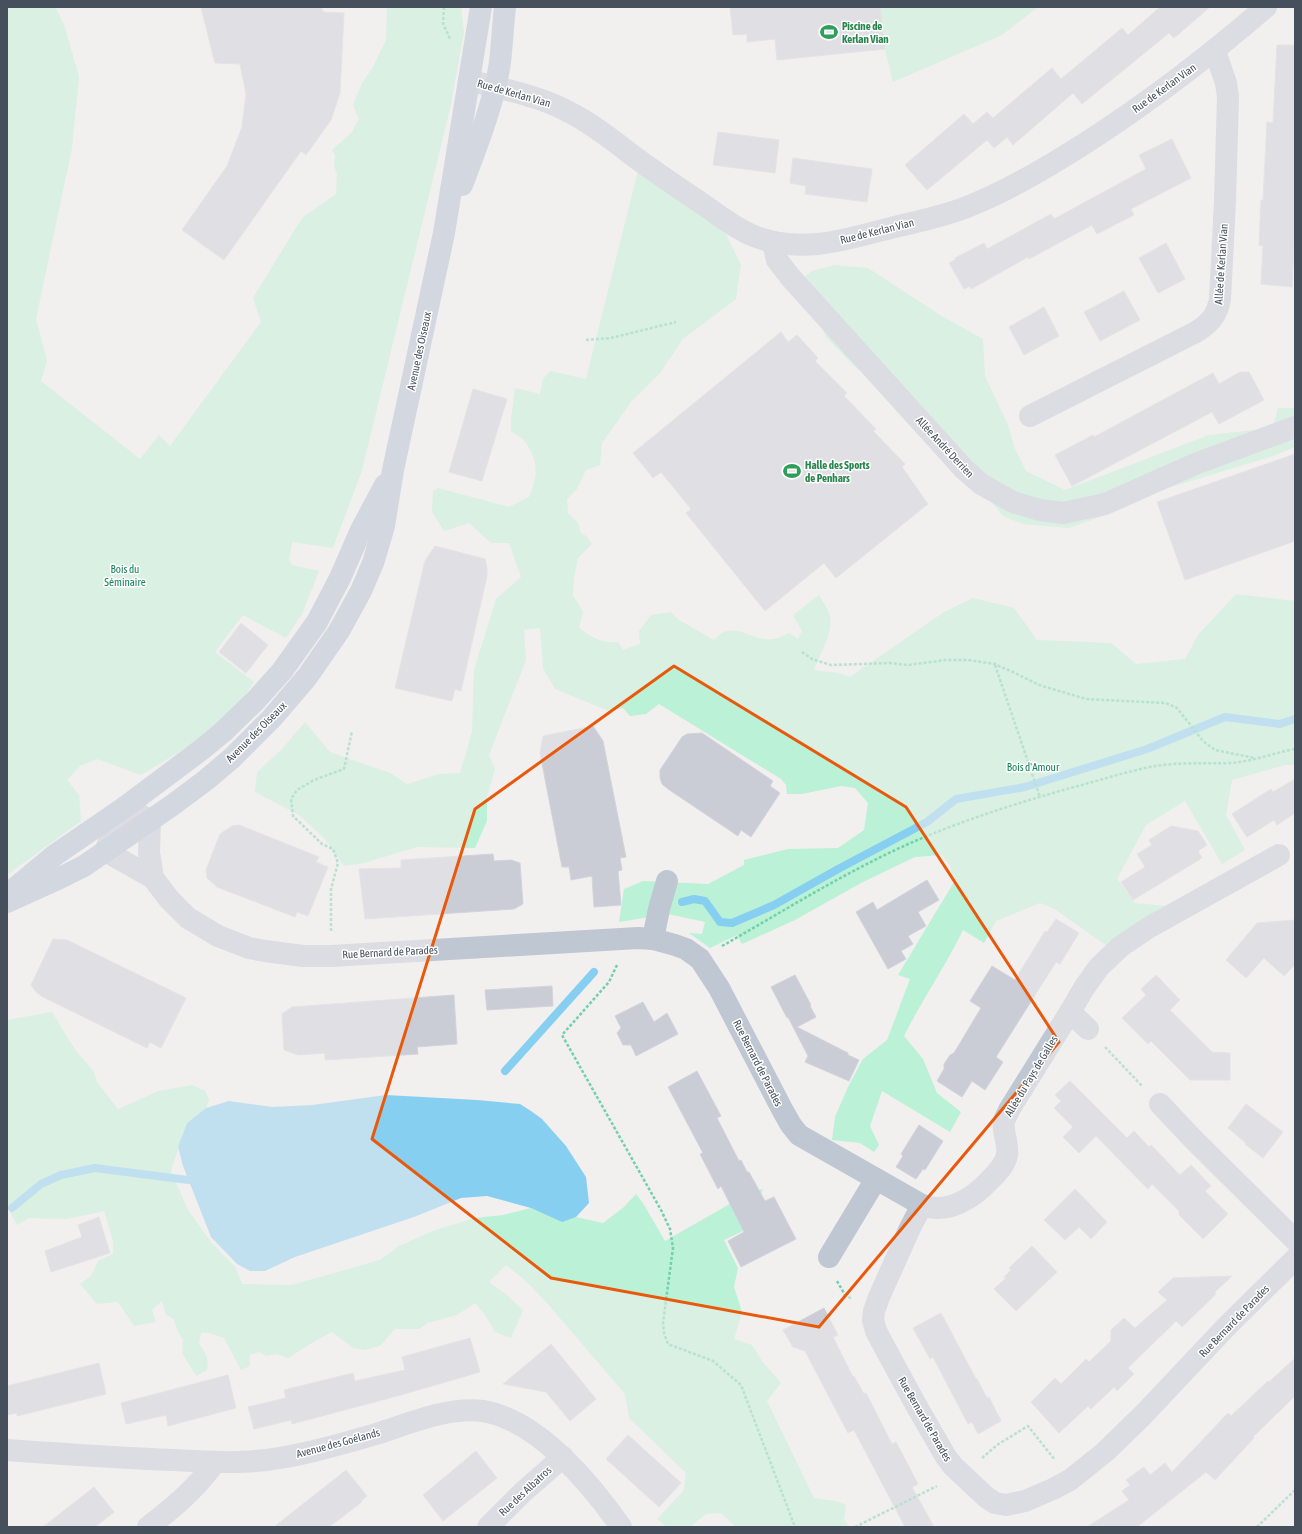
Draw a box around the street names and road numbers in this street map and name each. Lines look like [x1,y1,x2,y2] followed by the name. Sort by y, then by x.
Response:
[1130,61,1198,115] street label: Rue de Kerlan Vian
[476,77,552,109] street label: Rue de Kerlan Vian
[839,216,915,246] street label: Rue de Kerlan Vian
[1212,223,1230,305] street label: Allée de Kerlan Vian
[405,310,433,392] street label: Avenue des Oiseaux
[914,414,976,480] street label: Allée André Derrien
[223,699,289,765] street label: Avenue des Oiseaux
[342,944,438,960] street label: Rue Bernard de Parades
[731,1018,785,1108] street label: Rue Bernard de Parades
[1002,1033,1060,1119] street label: Allée du Pays de Galles
[1197,1282,1272,1359] street label: Rue Bernard de Parades
[896,1375,954,1463] street label: Rue Bernard de Parades
[295,1426,381,1460] street label: Avenue des Goélands
[496,1464,554,1518] street label: Rue des Albatros

